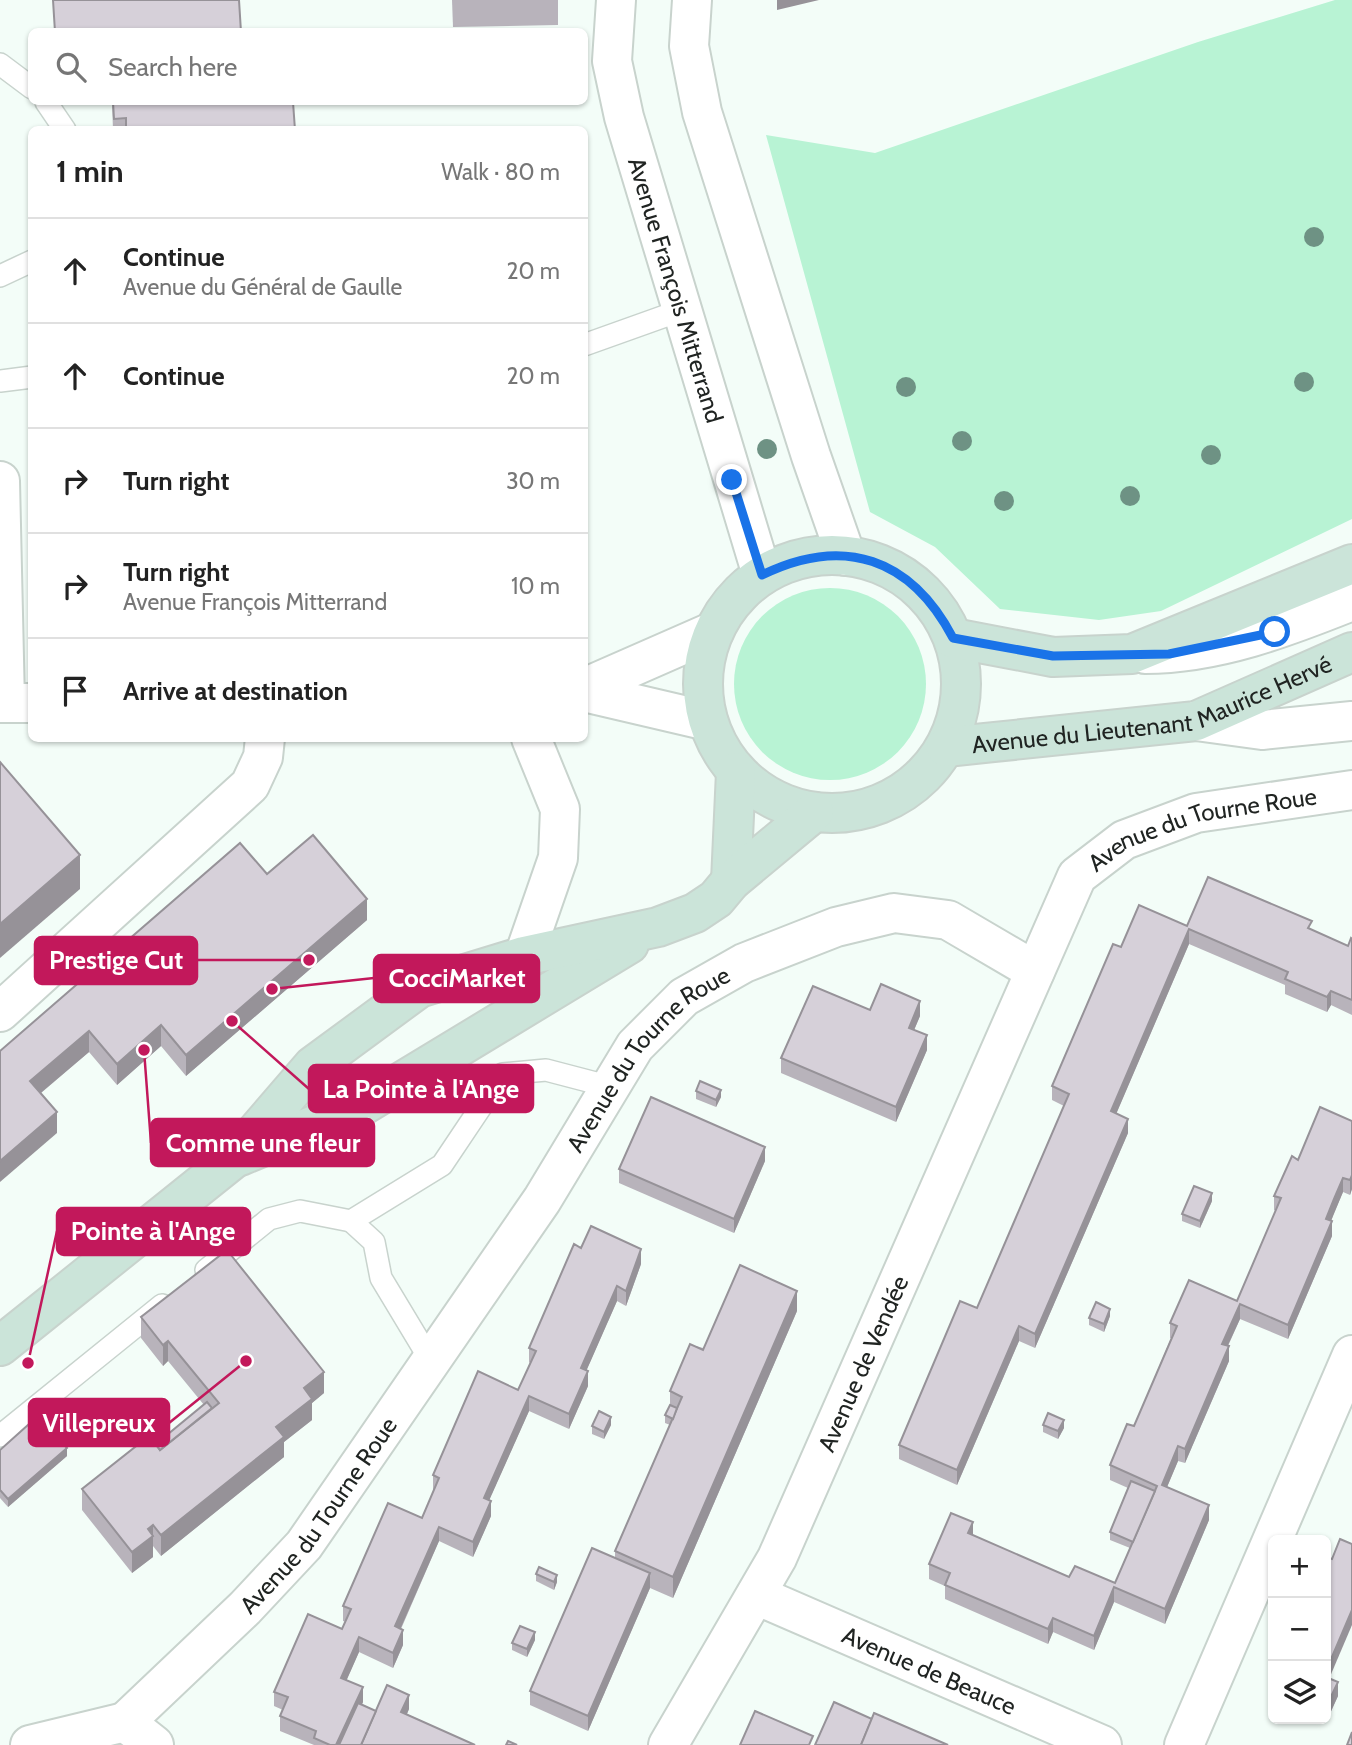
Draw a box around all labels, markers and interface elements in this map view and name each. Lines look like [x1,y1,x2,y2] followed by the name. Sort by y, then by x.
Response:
[28,28,588,105] search box
[52,48,90,86] icon: search
[108,51,237,83] text: Search here
[56,153,124,190] text: 1 min
[622,154,730,426] street label: Avenue François Mitterrand
[441,158,560,186] text: Walk · 80 m
[123,241,225,273] text: Continue
[56,252,94,290] icon: ahead
[507,257,560,285] text: 20 m
[123,273,402,301] text: Avenue du Général de Gaulle
[56,357,94,395] icon: ahead
[123,360,225,392] text: Continue
[507,362,560,390] text: 20 m
[56,462,94,500] icon: right
[716,464,747,495] route end
[123,465,229,497] text: Turn right
[506,467,560,495] text: 30 m
[123,556,229,588] text: Turn right
[56,567,94,605] icon: right
[511,572,560,600] text: 10 m
[123,588,387,616] text: Avenue François Mitterrand
[1259,616,1290,647] route start
[970,648,1336,759] street label: Avenue du Lieutenant Maurice Hervé
[56,672,94,710] icon: arrive
[123,675,348,707] text: Arrive at destination
[1082,781,1318,877] street label: Avenue du Tourne Roue
[35,937,197,984] callout: Prestige Cut
[49,944,183,976] text: Prestige Cut
[374,955,539,1002] callout: CocciMarket
[560,960,735,1157] street label: Avenue du Tourne Roue
[388,962,526,994] text: CocciMarket
[309,1065,533,1112] callout: La Pointe à l'Ange
[323,1073,519,1105] text: La Pointe à l'Ange
[151,1119,374,1166] callout: Comme une fleur
[166,1127,361,1159] text: Comme une fleur
[57,1208,250,1255] callout: Pointe à l'Ange
[71,1215,235,1247] text: Pointe à l'Ange
[811,1271,914,1456] street label: Avenue de Vendée
[29,1399,169,1446] callout: Villepreux
[43,1407,156,1439] text: Villepreux
[233,1411,402,1619] street label: Avenue du Tourne Roue
[1268,1535,1331,1724] map controls
[1268,1535,1331,1598] button: +
[1268,1598,1331,1661] button: −
[838,1620,1021,1721] street label: Avenue de Beauce
[1268,1661,1331,1724] button: layers

